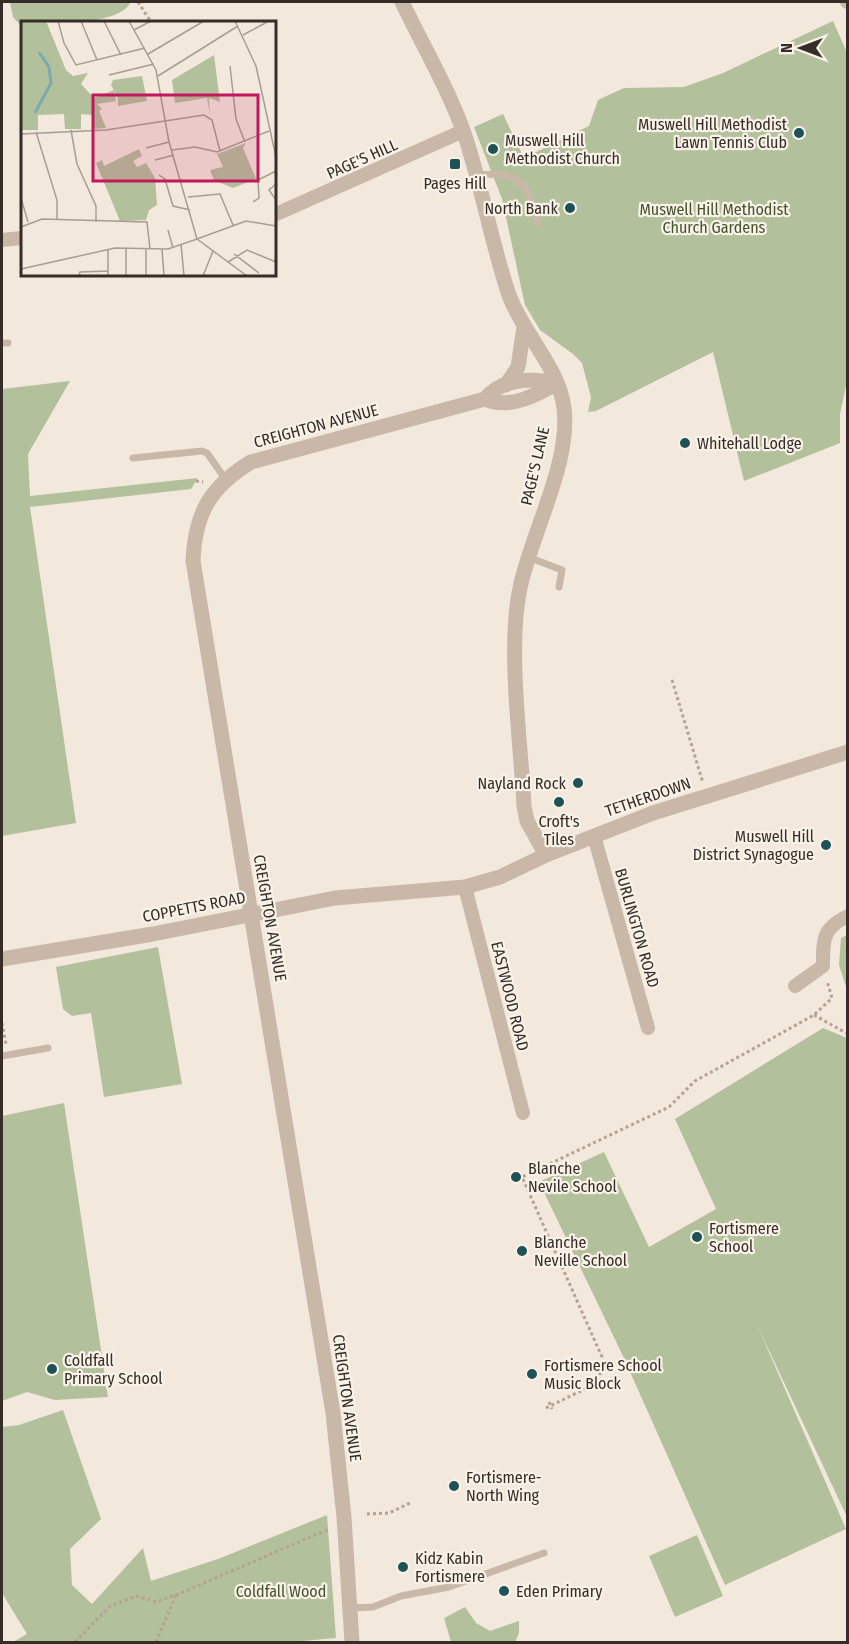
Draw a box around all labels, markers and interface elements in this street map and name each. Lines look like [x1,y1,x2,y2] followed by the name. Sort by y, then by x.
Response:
[771,18,831,78] north arrow
[21,21,276,276] inset map
[777,43,796,53] text: N
[638,115,788,152] place label: Muswell Hill Methodist Lawn Tennis Club
[792,126,806,140] marker: Muswell Hill Methodist Lawn Tennis Club
[505,131,620,168] place label: Muswell Hill Methodist Church
[324,135,400,183] street label: PAGE'S HILL
[486,142,500,156] marker: Muswell Hill Methodist Church
[448,157,462,171] marker: Pages Hill
[423,174,487,193] place label: Pages Hill
[484,199,559,218] place label: North Bank
[639,200,789,237] park label: Muswell Hill Methodist Church Gardens
[563,201,577,215] marker: North Bank
[252,400,380,452] street label: CREIGHTON AVENUE
[517,425,553,507] street label: PAGE'S LANE
[697,434,802,453] place label: Whitehall Lodge
[678,436,692,450] marker: Whitehall Lodge
[603,773,693,821] street label: TETHERDOWN
[478,774,567,793] place label: Nayland Rock
[571,776,585,790] marker: Nayland Rock
[552,795,566,809] marker: Croft's Tiles
[538,812,580,849] place label: Croft's Tiles
[693,827,814,864] place label: Muswell Hill District Synagogue
[819,838,833,852] marker: Muswell Hill District Synagogue
[250,853,290,983] street label: CREIGHTON AVENUE
[611,866,663,990] street label: BURLINGTON ROAD
[141,888,247,926] street label: COPPETTS ROAD
[487,939,533,1053] street label: EASTWOOD ROAD
[528,1159,617,1196] place label: Blanche Nevile School
[509,1170,523,1184] marker: Blanche Nevile School
[709,1219,779,1256] place label: Fortismere School
[690,1230,704,1244] marker: Fortismere School
[534,1233,627,1270] place label: Blanche Neville School
[515,1244,529,1258] marker: Blanche Neville School
[329,1333,365,1463] street label: CREIGHTON AVENUE
[64,1351,163,1388] place label: Coldfall Primary School
[544,1356,662,1393] place label: Fortismere School Music Block
[45,1362,59,1376] marker: Coldfall Primary School
[525,1367,539,1381] marker: Fortismere School Music Block
[466,1468,542,1505] place label: Fortismere- North Wing
[447,1479,461,1493] marker: Fortismere- North Wing
[415,1549,485,1586] place label: Kidz Kabin Fortismere
[396,1560,410,1574] marker: Kidz Kabin Fortismere
[236,1582,326,1601] park label: Coldfall Wood
[516,1582,603,1601] place label: Eden Primary
[497,1584,511,1598] marker: Eden Primary

